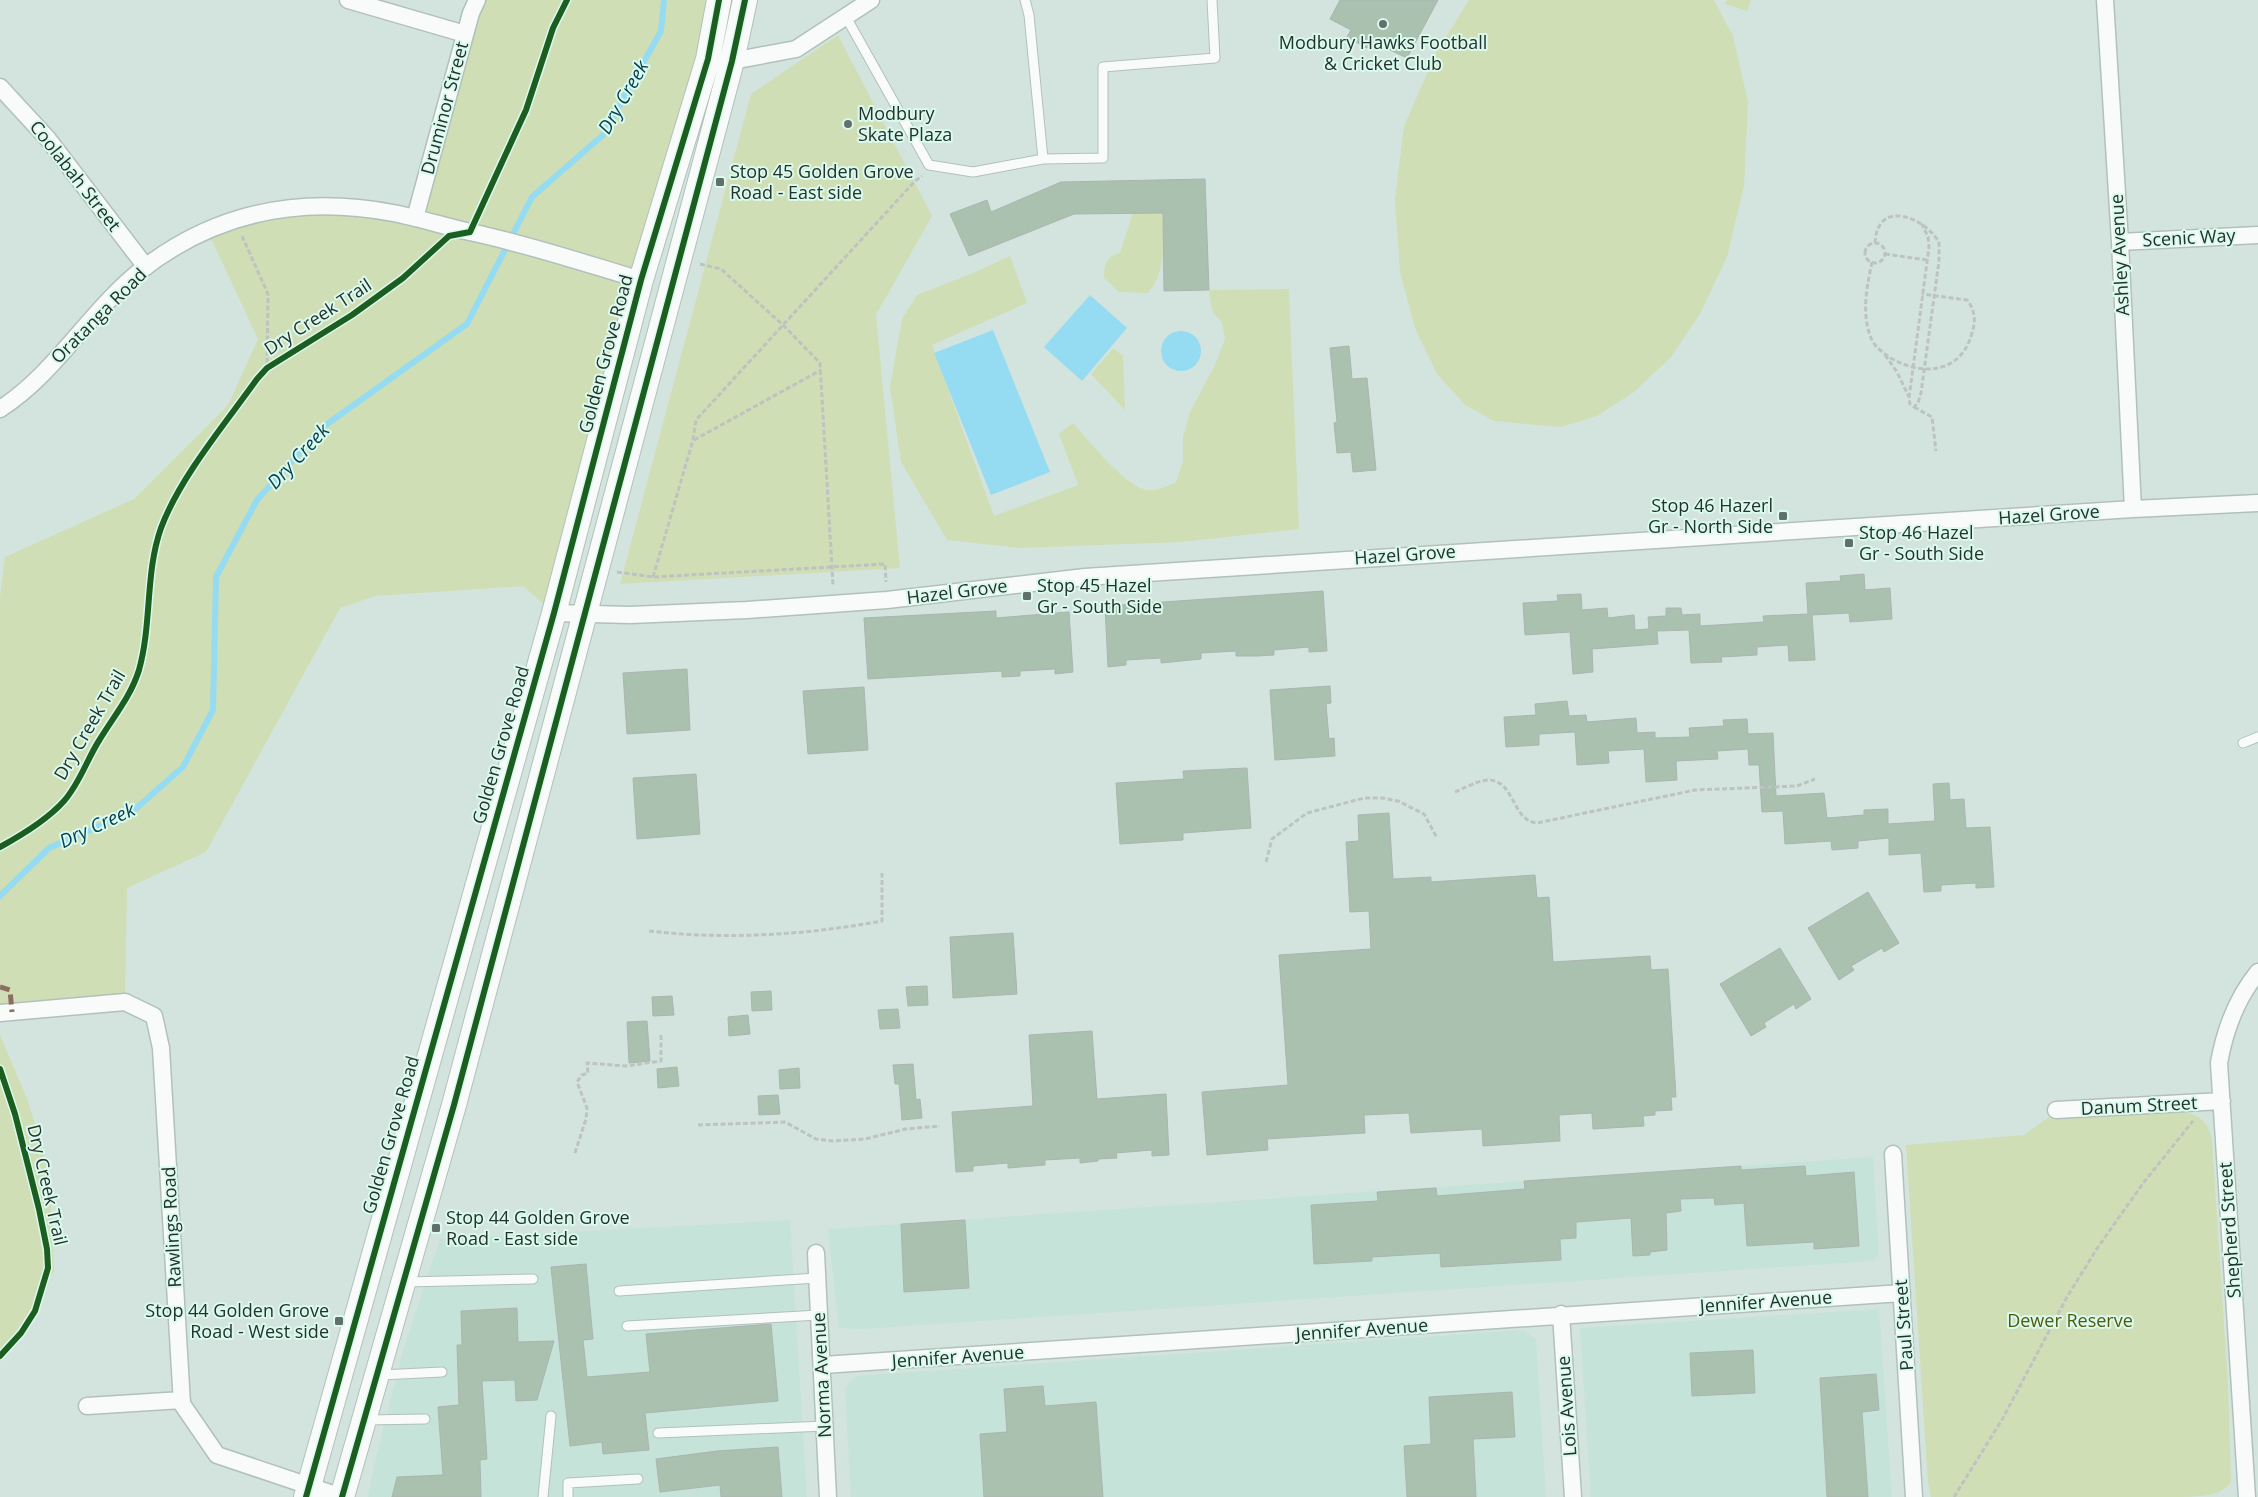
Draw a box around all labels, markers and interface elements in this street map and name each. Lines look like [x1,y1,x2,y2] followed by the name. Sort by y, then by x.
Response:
[1377,18,1389,30] marker: Modbury Hawks Football & Cricket Club
[1279,30,1487,75] place label: Modbury Hawks Football & Cricket Club
[415,39,473,177] street label: Druminor Street
[592,55,655,138] water label: Dry Creek
[858,101,952,146] place label: Modbury Skate Plaza
[25,115,127,236] street label: Coolabah Street
[842,118,854,130] marker: Modbury Skate Plaza
[730,159,914,204] place label: Stop 45 Golden Grove Road - East side
[714,176,726,188] marker: Stop 45 Golden Grove Road - East side
[2104,194,2134,317] street label: Ashley Avenue
[2142,223,2237,251] street label: Scenic Way
[45,262,151,368] street label: Oratanga Road
[259,272,376,360] street label: Dry Creek Trail
[572,272,638,436] street label: Golden Grove Road
[261,417,336,494] water label: Dry Creek
[1648,493,1773,538] place label: Stop 46 Hazerl Gr - North Side
[1998,498,2100,530] street label: Hazel Grove
[1777,510,1789,522] marker: Stop 46 Hazerl Gr - North Side
[1859,520,1984,565] place label: Stop 46 Hazel Gr - South Side
[1843,537,1855,549] marker: Stop 46 Hazel Gr - South Side
[1354,538,1456,570] street label: Hazel Grove
[905,573,1009,609] street label: Hazel Grove
[1037,573,1162,618] place label: Stop 45 Hazel Gr - South Side
[1021,590,1033,602] marker: Stop 45 Hazel Gr - South Side
[466,663,534,827] street label: Golden Grove Road
[48,665,130,784] street label: Dry Creek Trail
[55,796,140,854] water label: Dry Creek
[356,1053,424,1217] street label: Golden Grove Road
[2080,1090,2198,1120] street label: Danum Street
[22,1122,74,1248] street label: Dry Creek Trail
[2212,1161,2246,1299] street label: Shepherd Street
[156,1166,186,1288] street label: Rawlings Road
[446,1205,630,1250] place label: Stop 44 Golden Grove Road - East side
[430,1222,442,1234] marker: Stop 44 Golden Grove Road - East side
[1888,1279,1918,1371] street label: Paul Street
[1697,1284,1833,1318] street label: Jennifer Avenue
[145,1298,329,1343] place label: Stop 44 Golden Grove Road - West side
[2007,1308,2133,1332] park label: Dewer Reserve
[806,1312,836,1438] street label: Norma Avenue
[1293,1312,1429,1346] street label: Jennifer Avenue
[333,1315,345,1327] marker: Stop 44 Golden Grove Road - West side
[889,1339,1025,1373] street label: Jennifer Avenue
[1551,1355,1581,1457] street label: Lois Avenue

